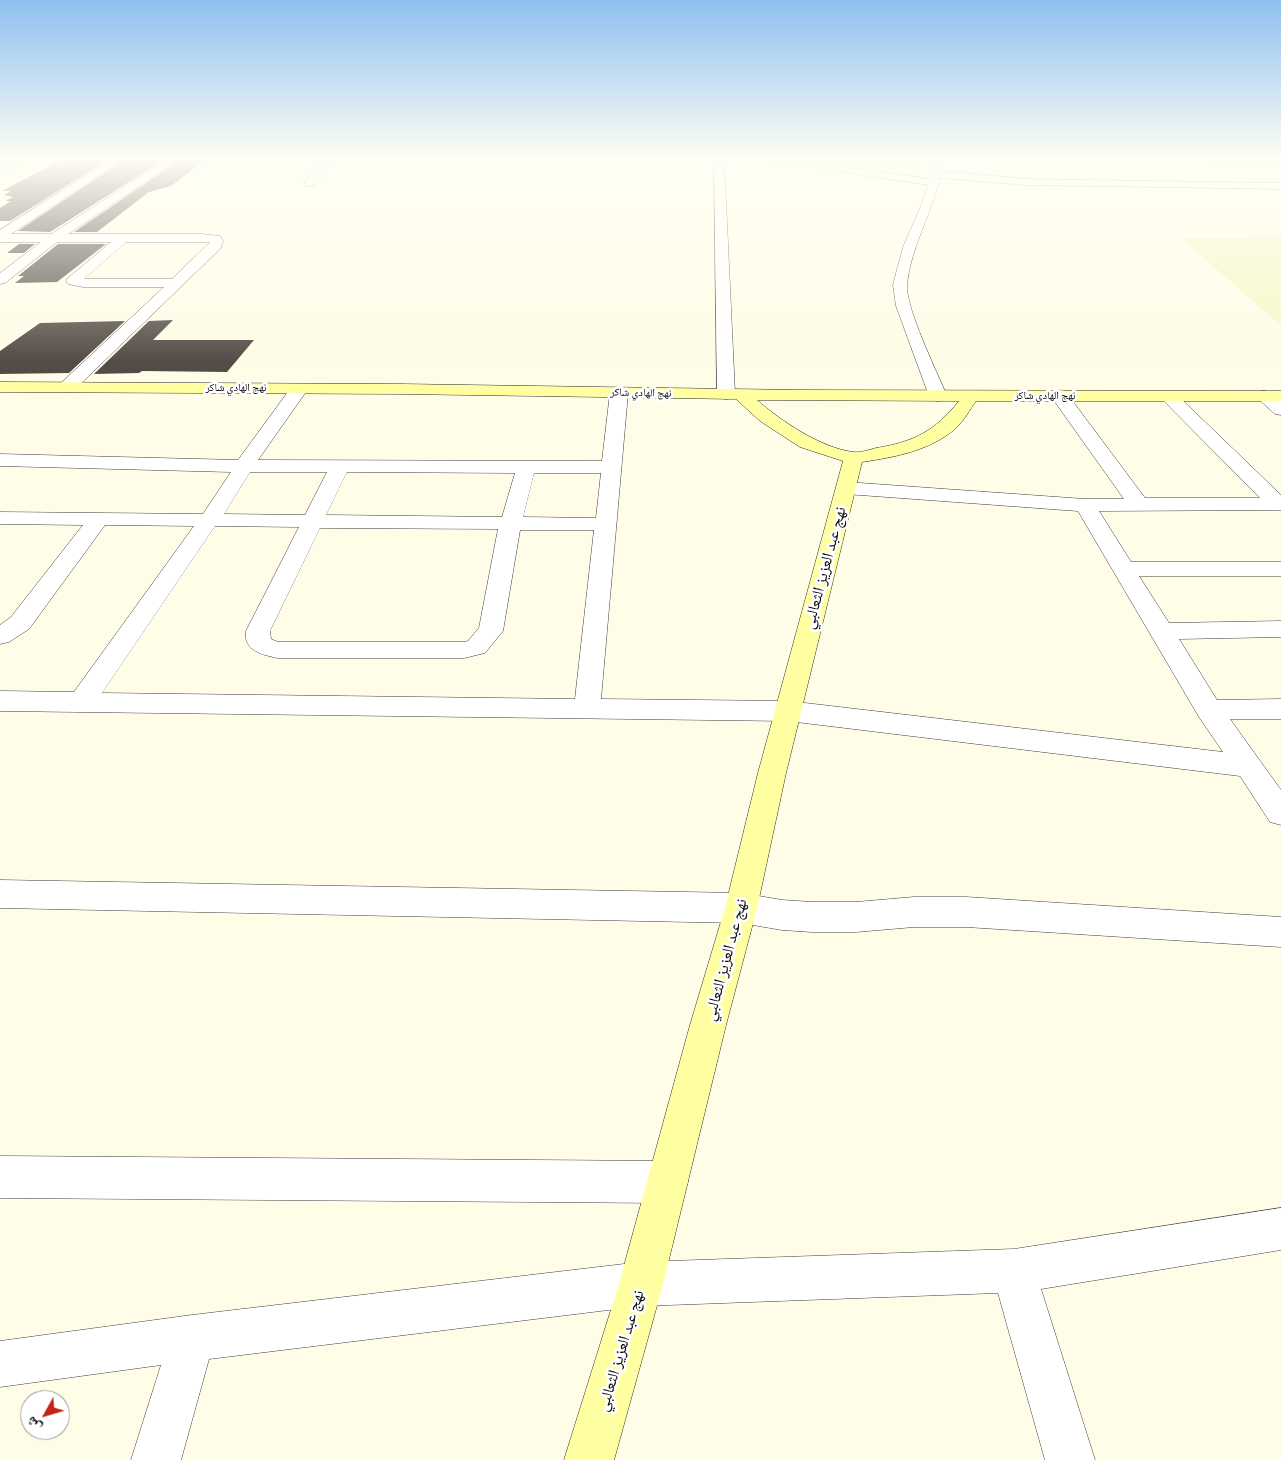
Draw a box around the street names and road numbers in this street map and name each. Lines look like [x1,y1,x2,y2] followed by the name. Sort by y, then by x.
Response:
[205,381,267,395] street label: نهج الهادي شاكر
[610,386,672,400] street label: نهج الهادي شاكر
[1014,389,1076,403] street label: نهج الهادي شاكر
[799,505,851,631] street label: نهج عبد العزيز الثعالبي
[700,897,752,1023] street label: نهج عبد العزيز الثعالبي
[593,1288,649,1414] street label: نهج عبد العزيز الثعالبي

